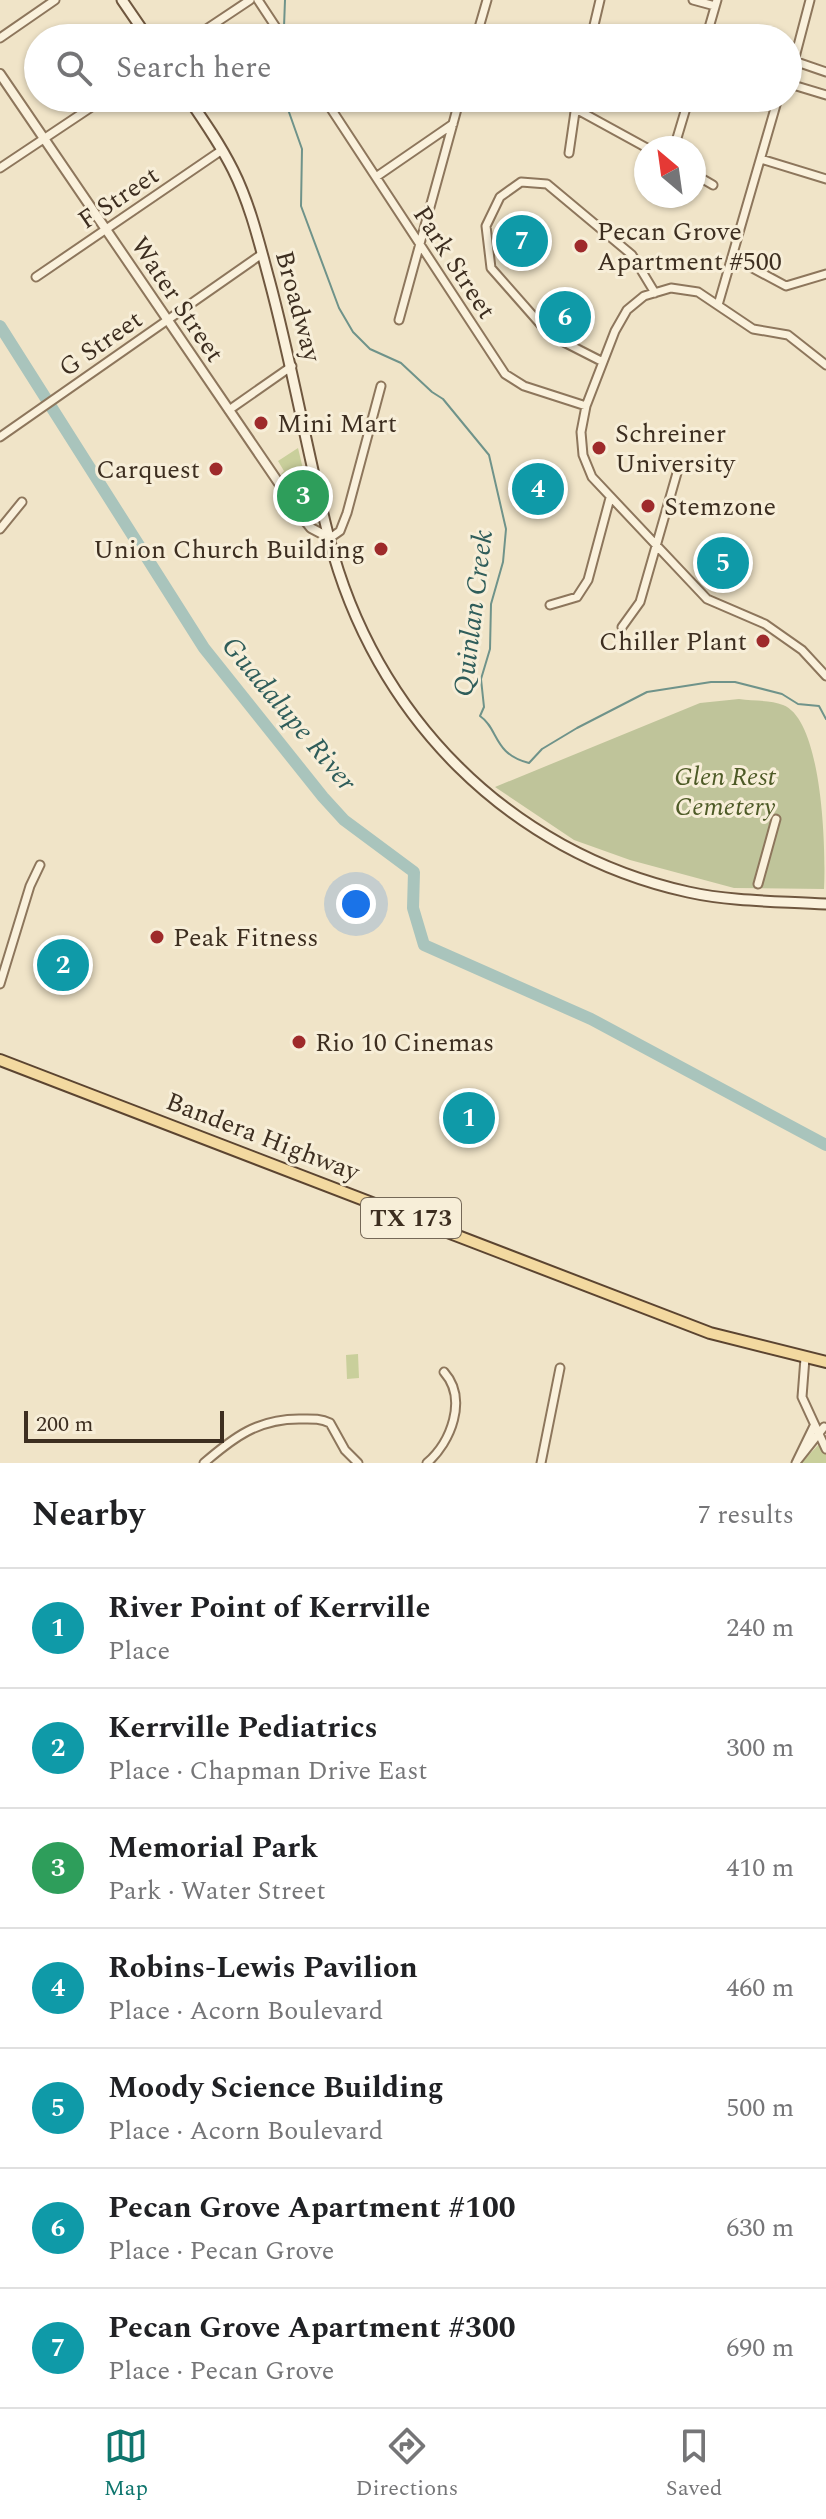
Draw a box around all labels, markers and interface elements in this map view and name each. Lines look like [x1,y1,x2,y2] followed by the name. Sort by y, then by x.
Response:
[24,24,802,112] search box
[116,45,272,91] text: Search here
[52,46,96,90] icon: search
[634,136,706,208] north arrow
[70,156,167,240] street label: F Street
[402,198,506,327] street label: Park Street
[496,211,548,271] pin: 7
[597,212,782,282] place label: Pecan Grove Apartment #500
[120,228,234,371] street label: Water Street
[572,237,590,255] marker: Pecan Grove Apartment #500
[264,246,332,368] street label: Broadway
[539,287,591,347] pin: 6
[50,300,151,387] street label: G Street
[277,404,397,444] place label: Mini Mart
[252,414,270,432] marker: Mini Mart
[615,414,737,484] place label: Schreiner University
[590,439,608,457] marker: Schreiner University
[96,450,200,490] place label: Carquest
[512,459,564,519] pin: 4
[207,460,225,478] marker: Carquest
[277,466,329,526] pin: 3
[664,487,776,527] place label: Stemzone
[639,497,657,515] marker: Stemzone
[442,527,505,699] water label: Quinlan Creek
[93,530,365,570] place label: Union Church Building
[697,533,749,593] pin: 5
[372,540,390,558] marker: Union Church Building
[599,622,747,662] place label: Chiller Plant
[211,627,367,802] water label: Guadalupe River
[754,632,772,650] marker: Chiller Plant
[674,757,777,827] park label: Glen Rest Cemetery
[336,884,376,924] your location
[173,918,319,958] place label: Peak Fitness
[148,928,166,946] marker: Peak Fitness
[37,935,89,995] pin: 2
[315,1023,494,1063] place label: Rio 10 Cinemas
[290,1033,308,1051] marker: Rio 10 Cinemas
[160,1082,367,1193] street label: Bandera Highway
[443,1088,495,1148] pin: 1
[361,1198,461,1238] road number: TX 173
[24,1407,224,1443] scale bar
[36,1408,93,1441] text: 200 m
[32,1489,145,1541] text: Nearby
[698,1495,794,1535] text: 7 results
[108,1585,430,1631] text: River Point of Kerrville
[51,1608,65,1648] text: 1
[726,1608,794,1648] text: 240 m
[108,1631,170,1671] text: Place
[108,1705,378,1751] text: Kerrville Pediatrics
[51,1728,65,1768] text: 2
[726,1728,794,1768] text: 300 m
[108,1751,427,1791] text: Place · Chapman Drive East
[108,1825,318,1871] text: Memorial Park
[51,1848,65,1888] text: 3
[726,1848,794,1888] text: 410 m
[108,1871,326,1911] text: Park · Water Street
[108,1945,418,1991] text: Robins-Lewis Pavilion
[51,1968,65,2008] text: 4
[726,1968,794,2008] text: 460 m
[108,1991,383,2031] text: Place · Acorn Boulevard
[108,2065,444,2111] text: Moody Science Building
[51,2088,65,2128] text: 5
[726,2088,794,2128] text: 500 m
[108,2111,383,2151] text: Place · Acorn Boulevard
[108,2185,516,2231] text: Pecan Grove Apartment #100
[51,2208,65,2248] text: 6
[726,2208,794,2248] text: 630 m
[108,2231,334,2271] text: Place · Pecan Grove
[108,2305,516,2351] text: Pecan Grove Apartment #300
[51,2328,65,2368] text: 7
[726,2328,794,2368] text: 690 m
[108,2351,334,2391] text: Place · Pecan Grove
[104,2424,148,2505] tab: Map
[356,2424,458,2505] tab: Directions
[666,2424,722,2505] tab: Saved

